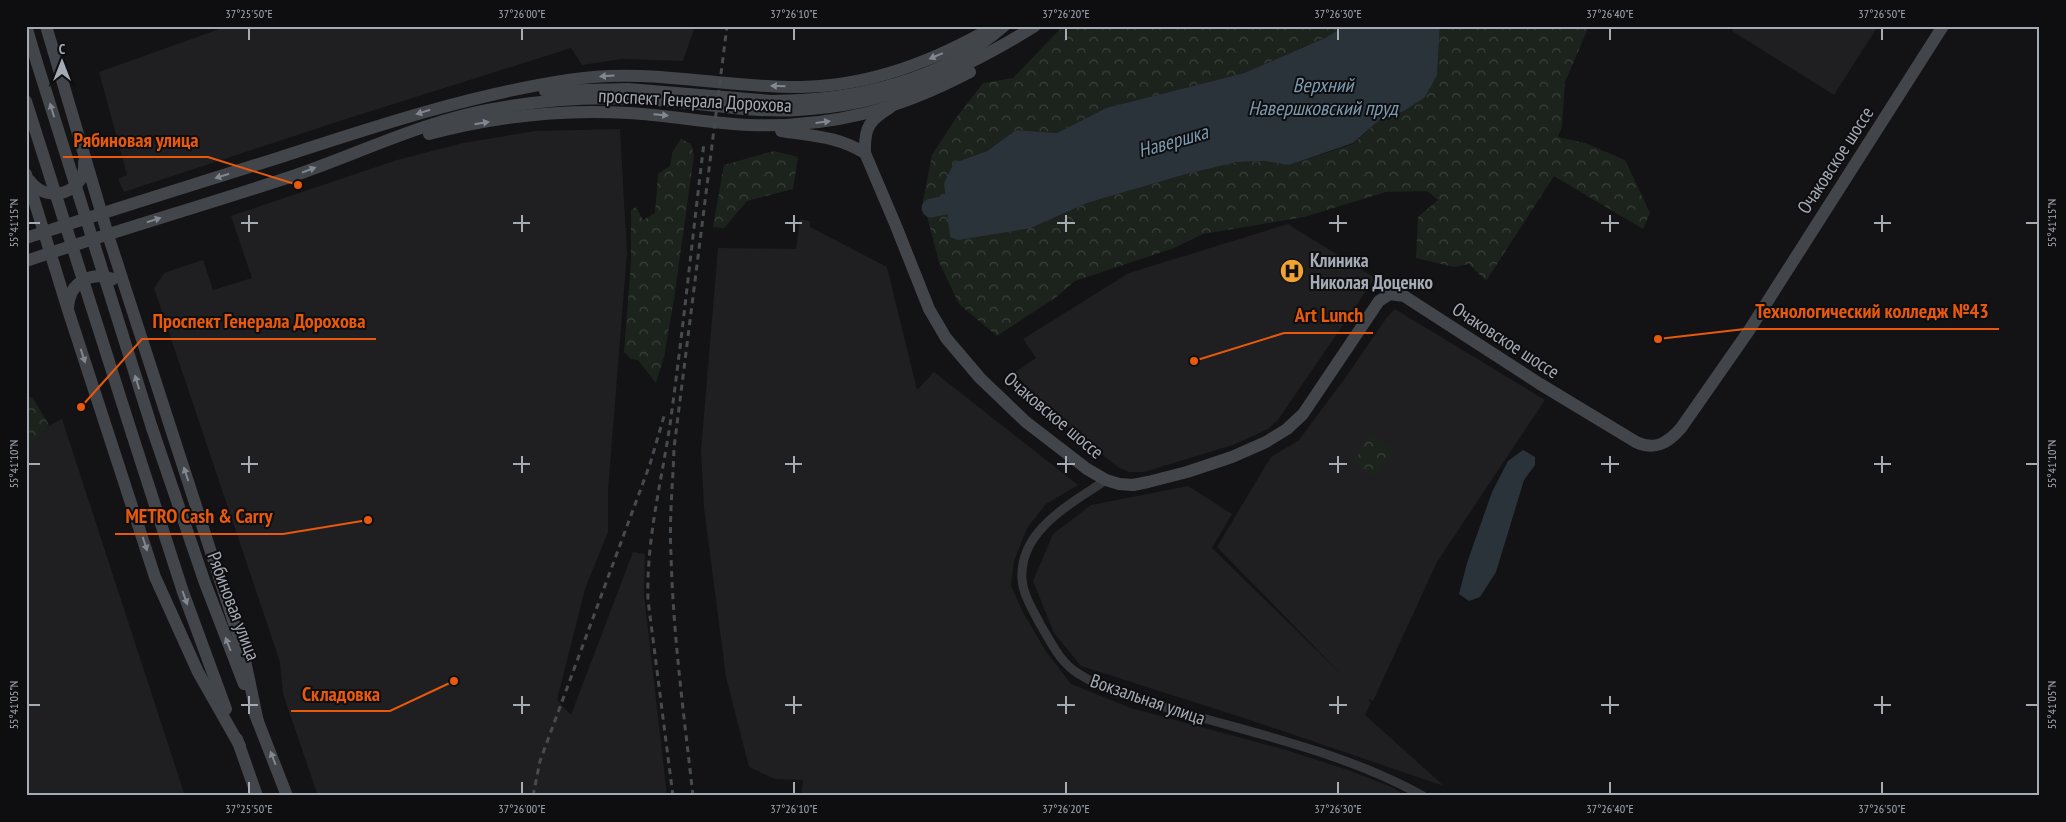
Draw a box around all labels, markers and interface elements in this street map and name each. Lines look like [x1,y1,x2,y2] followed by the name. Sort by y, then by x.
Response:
[225,6,273,21] text: 37°25'50"E
[498,6,546,21] text: 37°26'00"E
[770,6,818,21] text: 37°26'10"E
[1042,6,1090,21] text: 37°26'20"E
[1314,6,1362,21] text: 37°26'30"E
[1586,6,1634,21] text: 37°26'40"E
[1858,6,1906,21] text: 37°26'50"E
[38,38,88,88] north arrow
[59,40,66,58] text: С
[929,53,943,61] one-way arrow
[598,72,614,80] one-way arrow
[1248,72,1399,121] water label: Верхний Навершковский пруд
[770,82,786,90] one-way arrow
[598,83,792,117] street label: проспект Генерала Дорохова
[48,102,56,117] one-way arrow
[1791,102,1879,218] street label: Очаковское шоссе
[416,108,431,116] one-way arrow
[653,111,669,119] one-way arrow
[474,118,490,126] one-way arrow
[815,118,831,126] one-way arrow
[1135,118,1212,163] water label: Навершка
[63,122,208,157] callout: Рябиновая улица
[74,127,198,153] text: Рябиновая улица
[302,166,317,174] one-way arrow
[214,172,229,180] one-way arrow
[6,199,21,247] text: 55°41'15"N
[2044,199,2059,247] text: 55°41'15"N
[147,216,162,223] one-way arrow
[1310,248,1433,294] place label: Клиника Николая Доценко
[1279,258,1305,284] hospital icon: Клиника Николая Доценко
[1745,294,1999,329] callout: Технологический колледж №43
[1448,296,1564,384] street label: Очаковское шоссе
[1284,298,1373,333] callout: Art Lunch
[1755,298,1989,324] text: Технологический колледж №43
[1294,302,1363,328] text: Art Lunch
[142,304,376,339] callout: Проспект Генерала Дорохова
[153,308,365,334] text: Проспект Генерала Дорохова
[80,349,88,364] one-way arrow
[999,366,1109,464] street label: Очаковское шоссе
[133,374,141,389] one-way arrow
[6,440,21,488] text: 55°41'10"N
[2044,440,2059,488] text: 55°41'10"N
[181,466,189,481] one-way arrow
[115,499,283,534] callout: METRO Cash & Carry
[125,503,274,529] text: METRO Cash & Carry
[141,537,149,552] one-way arrow
[202,548,266,664] street label: Рябиновая улица
[182,590,189,605] one-way arrow
[224,636,231,651] one-way arrow
[1087,668,1209,730] street label: Вокзальная улица
[291,676,390,711] callout: Складовка
[6,681,21,729] text: 55°41'05"N
[302,681,380,707] text: Складовка
[2044,681,2059,729] text: 55°41'05"N
[269,751,277,766] one-way arrow
[225,801,273,816] text: 37°25'50"E
[498,801,546,816] text: 37°26'00"E
[770,801,818,816] text: 37°26'10"E
[1042,801,1090,816] text: 37°26'20"E
[1314,801,1362,816] text: 37°26'30"E
[1586,801,1634,816] text: 37°26'40"E
[1858,801,1906,816] text: 37°26'50"E

